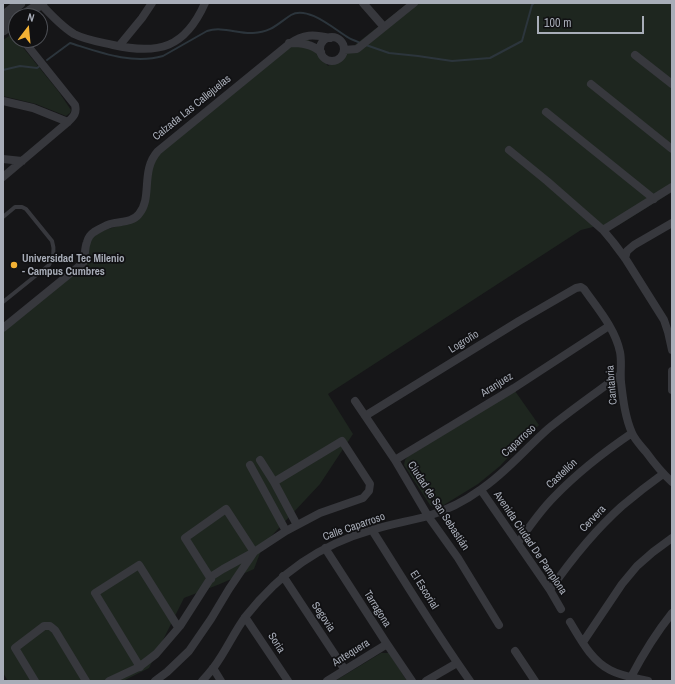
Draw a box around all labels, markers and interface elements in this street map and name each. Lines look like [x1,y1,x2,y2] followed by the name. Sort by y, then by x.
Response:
[8,8,48,48] north arrow
[539,8,646,34] scale bar
[26,10,36,25] text: N
[544,15,571,31] text: 100 m
[150,72,234,144] street label: Calzada Las Callejuelas
[22,252,125,278] place label: Universidad Tec Milenio - Campus Cumbres
[9,260,19,270] marker: Universidad Tec Milenio - Campus Cumbres
[446,328,482,356] street label: Logroño
[604,365,620,405] street label: Cantabria
[478,370,516,400] street label: Aranjuez
[499,422,539,460] street label: Caparroso
[544,456,580,492] street label: Castellón
[404,459,472,553] street label: Ciudad de San Sebastián
[491,489,569,597] street label: Avenida Ciudad De Pamplona
[577,503,609,535] street label: Cervera
[321,510,387,544] street label: Calle Caparroso
[407,568,441,612] street label: El Escorial
[361,588,393,630] street label: Tarragona
[308,600,338,634] street label: Segovia
[265,630,287,656] street label: Soria
[330,636,372,670] street label: Antequera

